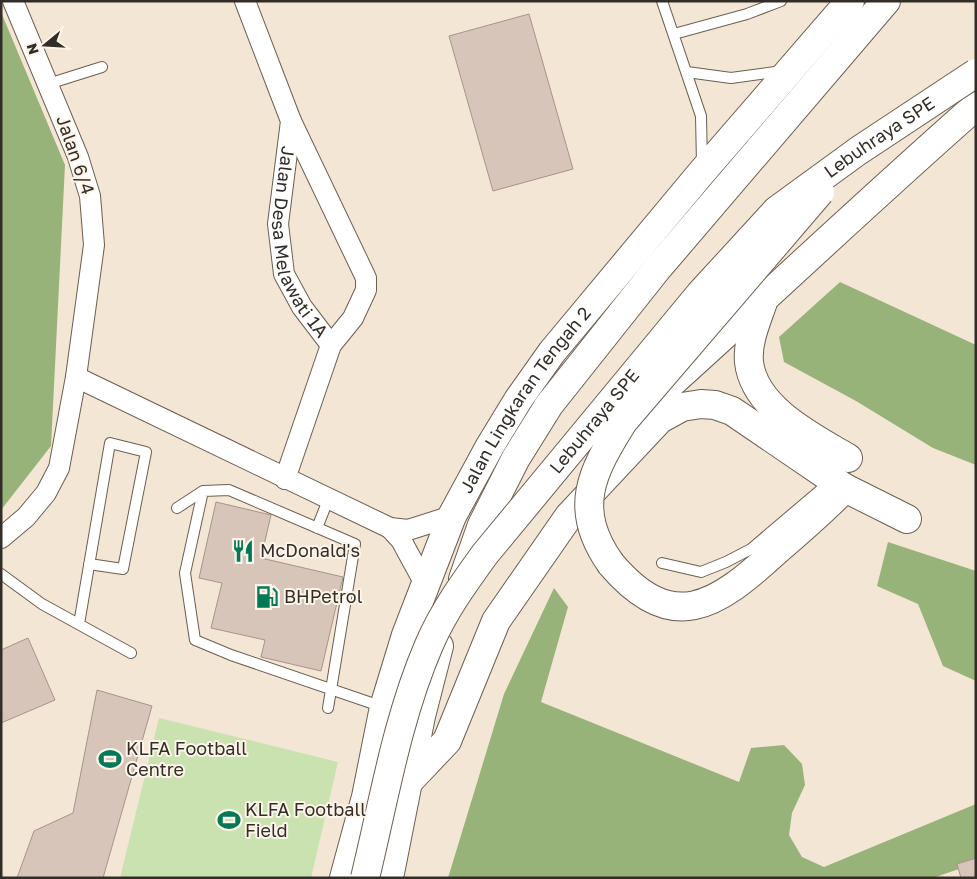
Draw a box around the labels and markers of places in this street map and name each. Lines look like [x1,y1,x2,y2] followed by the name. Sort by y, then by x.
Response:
[230,538,256,564] restaurant icon: McDonald's
[260,539,360,561] place label: McDonald's
[254,584,280,610] fuel station icon: BHPetrol
[284,585,363,607] place label: BHPetrol
[126,737,247,780] place label: KLFA Football Centre
[97,746,123,772] sports icon: KLFA Football Centre
[245,798,366,841] place label: KLFA Football Field
[216,807,242,833] sports icon: KLFA Football Field

